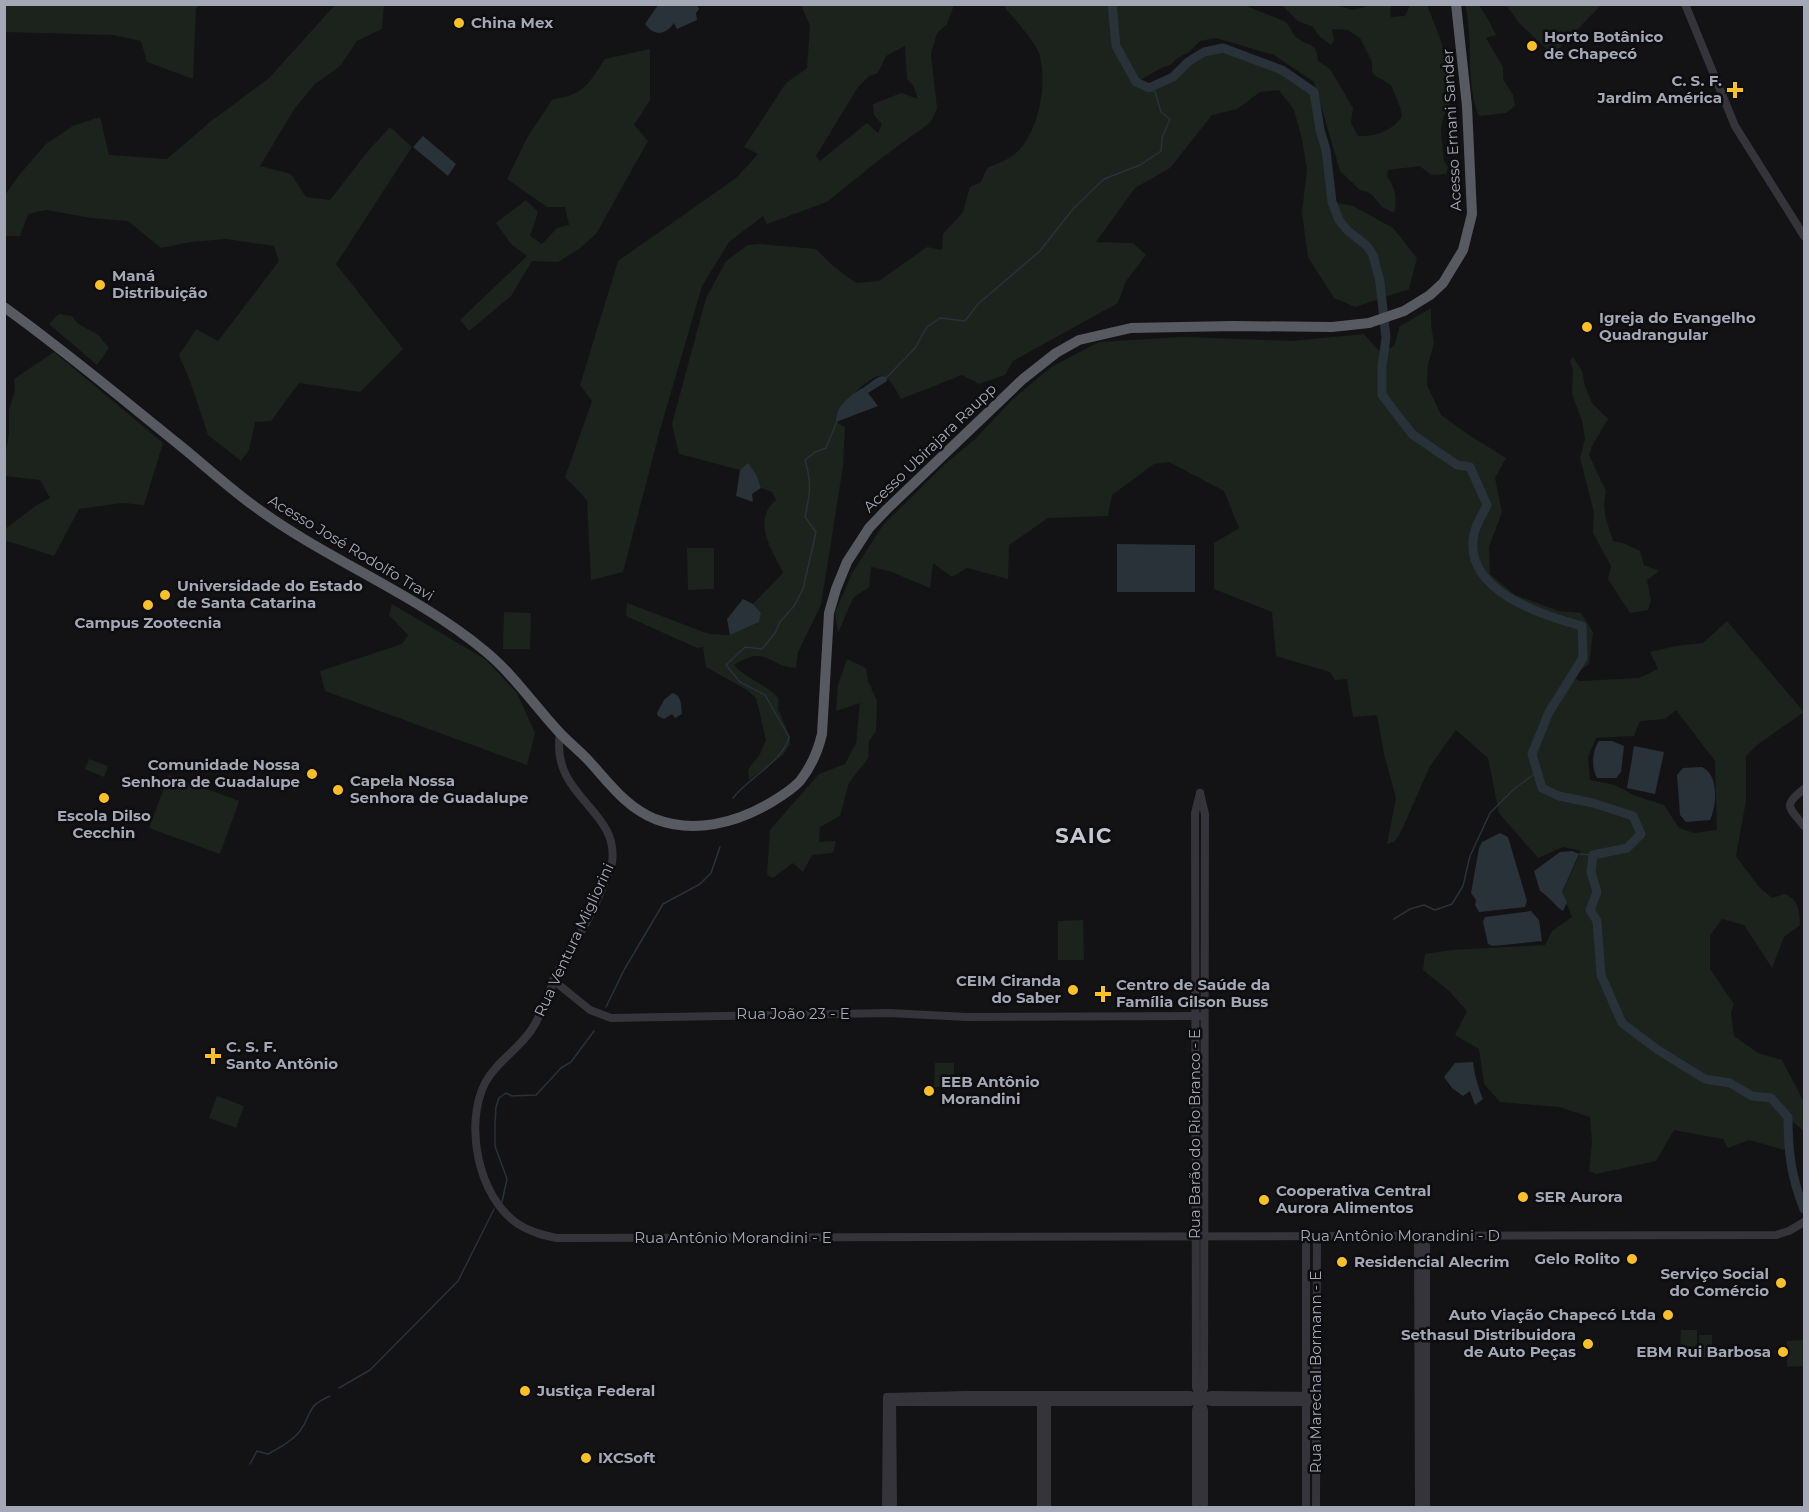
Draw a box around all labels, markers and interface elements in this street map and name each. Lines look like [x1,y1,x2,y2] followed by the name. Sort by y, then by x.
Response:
[471,13,553,32] place label: China Mex
[452,16,466,30] marker: China Mex
[1544,27,1663,63] place label: Horto Botânico de Chapecó
[1525,39,1539,53] marker: Horto Botânico de Chapecó
[1438,48,1465,212] street label: Acesso Ernani Sander
[1597,71,1722,107] place label: C. S. F. Jardim América
[1726,81,1744,99] marker: C. S. F. Jardim América
[112,266,208,302] place label: Maná Distribuição
[93,278,107,292] marker: Maná Distribuição
[1599,308,1756,344] place label: Igreja do Evangelho Quadrangular
[1580,320,1594,334] marker: Igreja do Evangelho Quadrangular
[859,379,1000,516] street label: Acesso Ubirajara Raupp
[265,490,438,605] street label: Acesso José Rodolfo Travi
[177,576,363,612] place label: Universidade do Estado de Santa Catarina
[158,588,172,602] marker: Universidade do Estado de Santa Catarina
[141,598,155,612] marker: Campus Zootecnia
[74,613,222,632] place label: Campus Zootecnia
[121,755,300,791] place label: Comunidade Nossa Senhora de Guadalupe
[305,767,319,781] marker: Comunidade Nossa Senhora de Guadalupe
[350,771,529,807] place label: Capela Nossa Senhora de Guadalupe
[331,783,345,797] marker: Capela Nossa Senhora de Guadalupe
[97,791,111,805] marker: Escola Dilso Cecchin
[57,806,151,842] place label: Escola Dilso Cecchin
[1055,823,1113,848] district label: SAIC
[530,860,617,1020] street label: Rua Ventura Migliorini
[956,971,1062,1007] place label: CEIM Ciranda do Saber
[1116,975,1270,1011] place label: Centro de Saúde da Família Gilson Buss
[1066,983,1080,997] marker: CEIM Ciranda do Saber
[1094,985,1112,1003] marker: Centro de Saúde da Família Gilson Buss
[736,1004,850,1023] street label: Rua João 23 - E
[1185,1029,1204,1239] street label: Rua Barão do Rio Branco - E
[226,1037,338,1073] place label: C. S. F. Santo Antônio
[204,1047,222,1065] marker: C. S. F. Santo Antônio
[941,1072,1040,1108] place label: EEB Antônio Morandini
[922,1084,936,1098] marker: EEB Antônio Morandini
[1275,1181,1431,1217] place label: Cooperativa Central Aurora Alimentos
[1535,1187,1623,1206] place label: SER Aurora
[1516,1190,1530,1204] marker: SER Aurora
[1257,1193,1271,1207] marker: Cooperativa Central Aurora Alimentos
[1300,1226,1500,1245] street label: Rua Antônio Morandini - D
[634,1228,832,1247] street label: Rua Antônio Morandini - E
[1534,1249,1620,1268] place label: Gelo Rolito
[1354,1252,1510,1271] place label: Residencial Alecrim
[1625,1252,1639,1266] marker: Gelo Rolito
[1335,1255,1349,1269] marker: Residencial Alecrim
[1660,1264,1769,1300] place label: Serviço Social do Comércio
[1306,1271,1325,1473] street label: Rua Marechal Bormann - E
[1774,1276,1788,1290] marker: Serviço Social do Comércio
[1448,1305,1656,1324] place label: Auto Viação Chapecó Ltda
[1661,1308,1675,1322] marker: Auto Viação Chapecó Ltda
[1401,1325,1576,1361] place label: Sethasul Distribuidora de Auto Peças
[1581,1337,1595,1351] marker: Sethasul Distribuidora de Auto Peças
[1636,1342,1771,1361] place label: EBM Rui Barbosa
[1776,1345,1790,1359] marker: EBM Rui Barbosa
[536,1381,655,1400] place label: Justiça Federal
[518,1384,532,1398] marker: Justiça Federal
[598,1448,656,1467] place label: IXCSoft
[579,1451,593,1465] marker: IXCSoft

